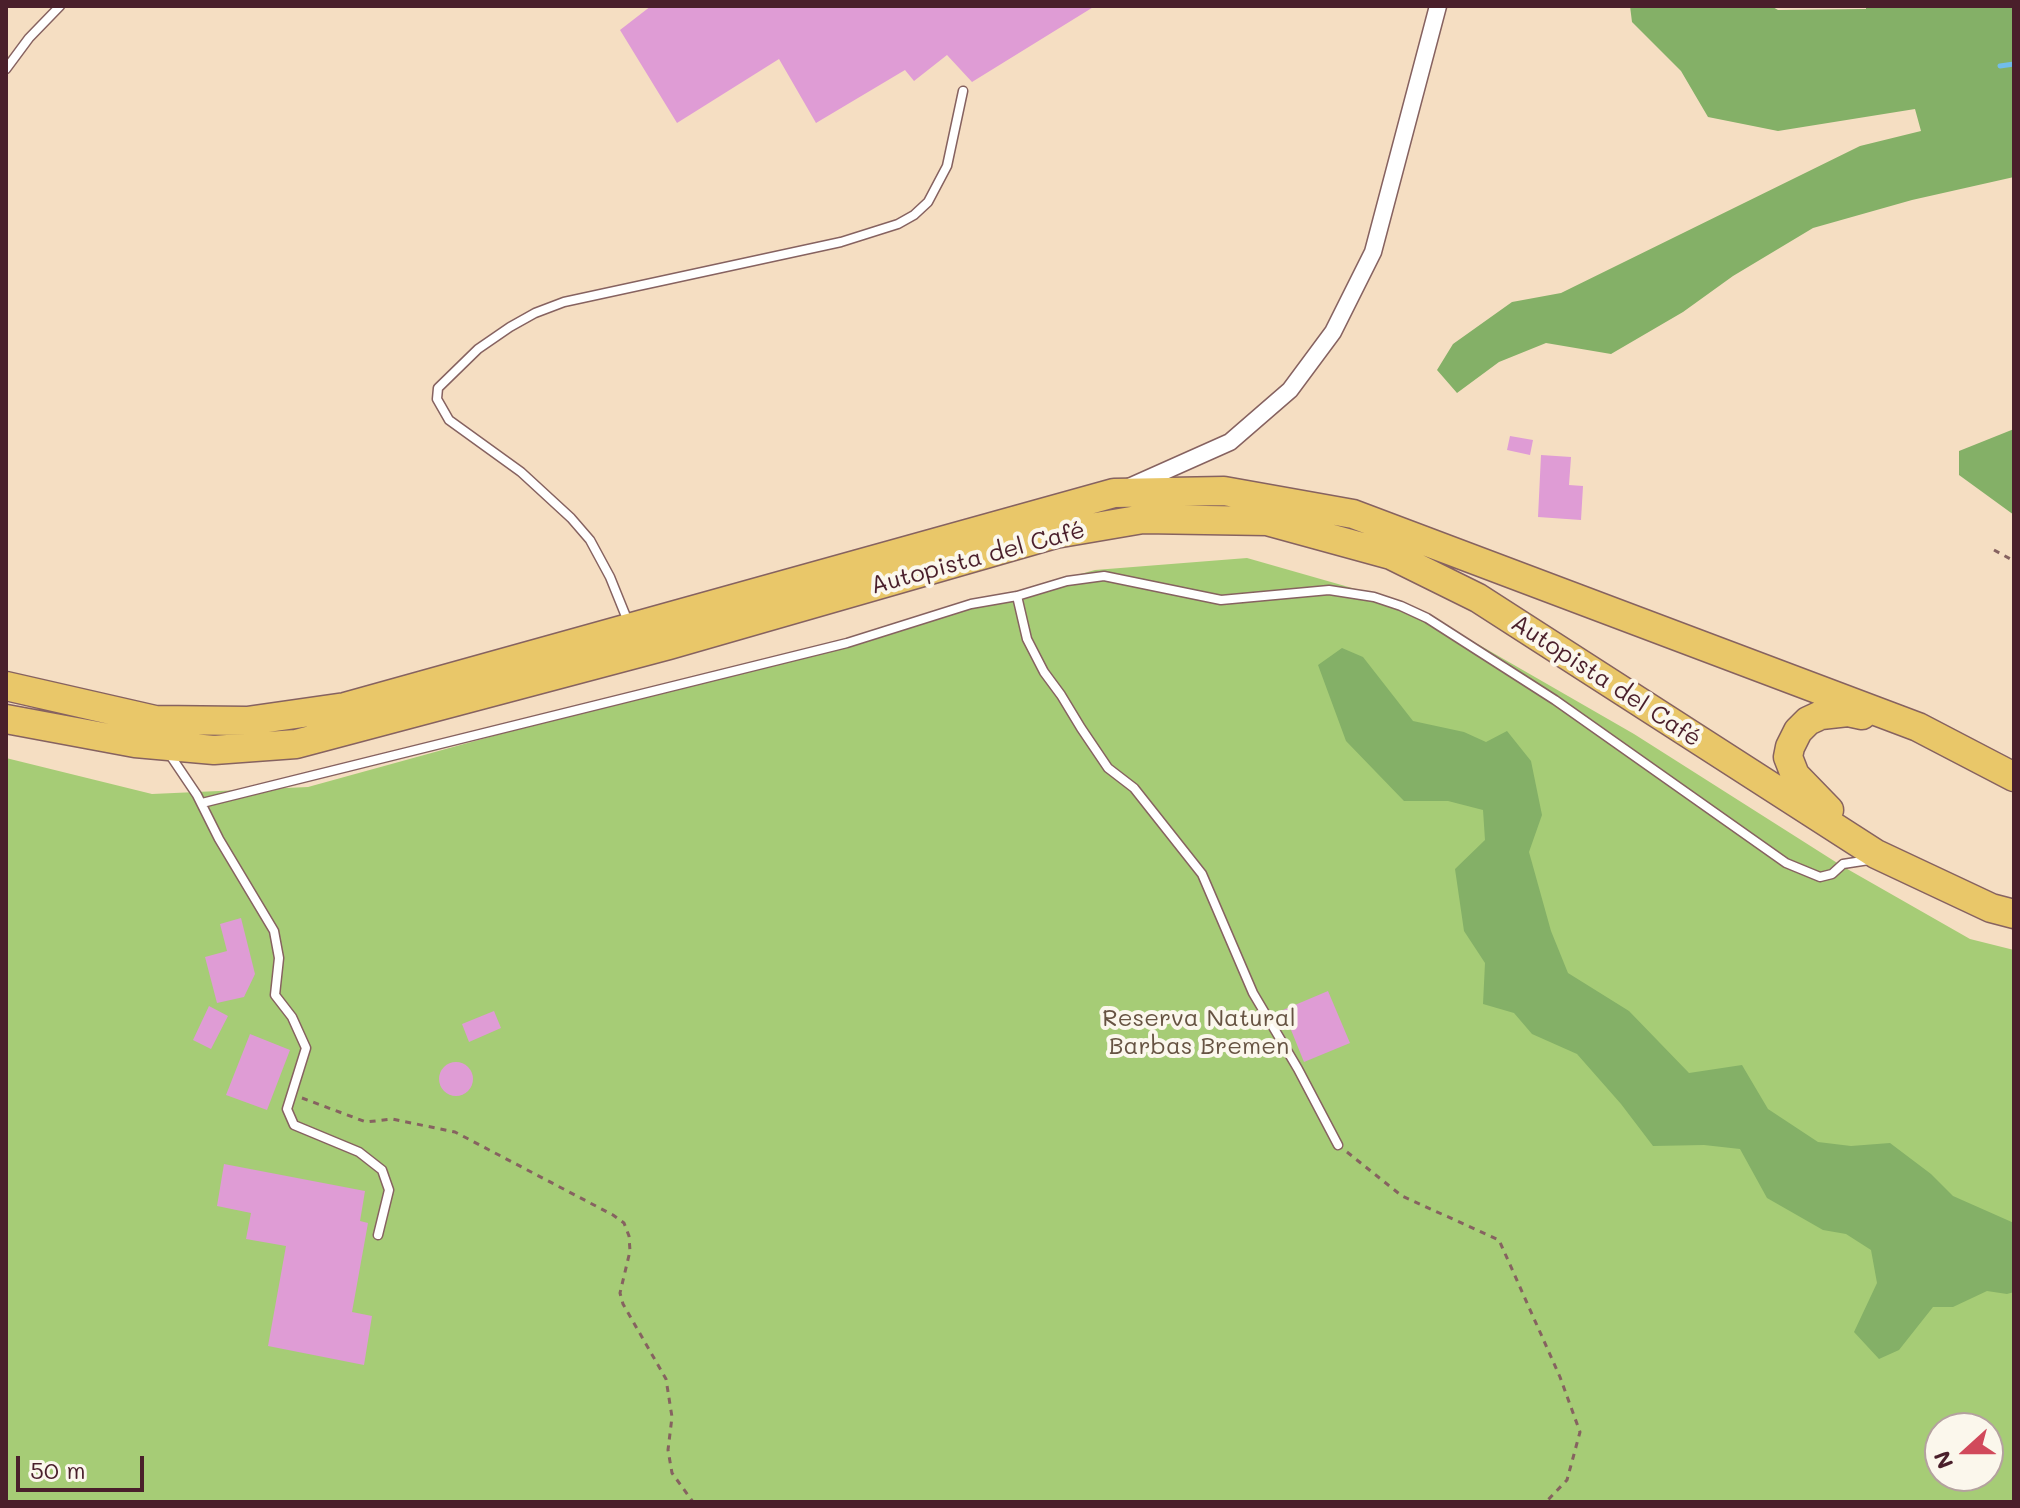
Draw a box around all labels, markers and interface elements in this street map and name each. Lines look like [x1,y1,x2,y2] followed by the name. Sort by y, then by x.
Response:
[868,516,1088,600] street label: Autopista del Café
[1506,609,1706,753] street label: Autopista del Café
[1102,1005,1296,1061] park label: Reserva Natural Barbas Bremen
[1924,1412,2004,1492] north arrow
[20,1440,148,1490] scale bar
[1926,1447,1960,1473] text: N
[30,1454,86,1485] text: 50 m

